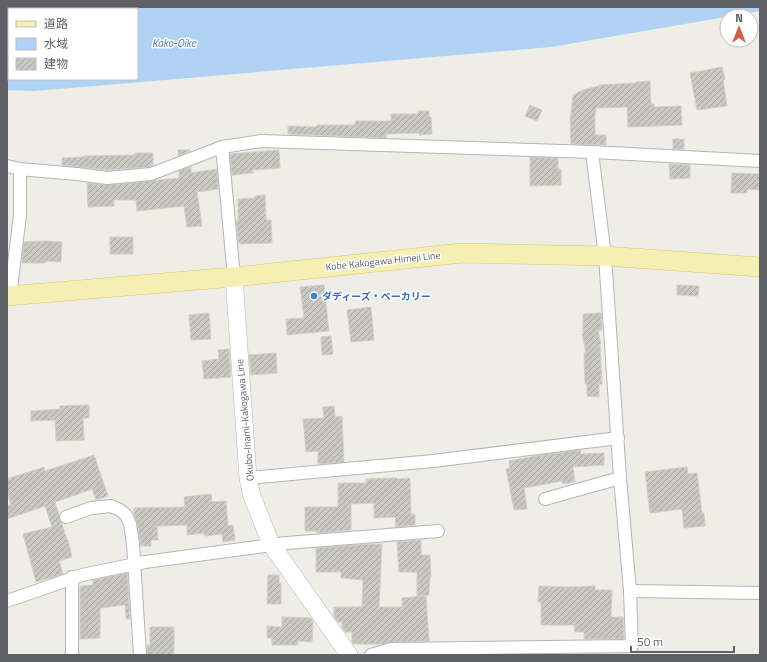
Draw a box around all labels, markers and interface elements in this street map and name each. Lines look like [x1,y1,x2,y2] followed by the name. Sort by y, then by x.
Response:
[8,8,138,80] legend
[719,8,759,48] north arrow
[735,10,743,26] text: N
[44,14,68,33] text: 道路
[44,34,68,53] text: 水域
[152,35,197,51] water label: Kako-Oike
[44,54,68,73] text: 建物
[325,248,441,274] street label: Kobe Kakogawa Himeji Line
[322,289,431,304] place label: ダディーズ・ベーカリー
[309,291,319,301] marker: ダディーズ・ベーカリー
[232,358,258,482] street label: Okubo-Inami-Kakogawa Line
[631,628,734,654] scale bar
[637,632,663,651] text: 50 m

